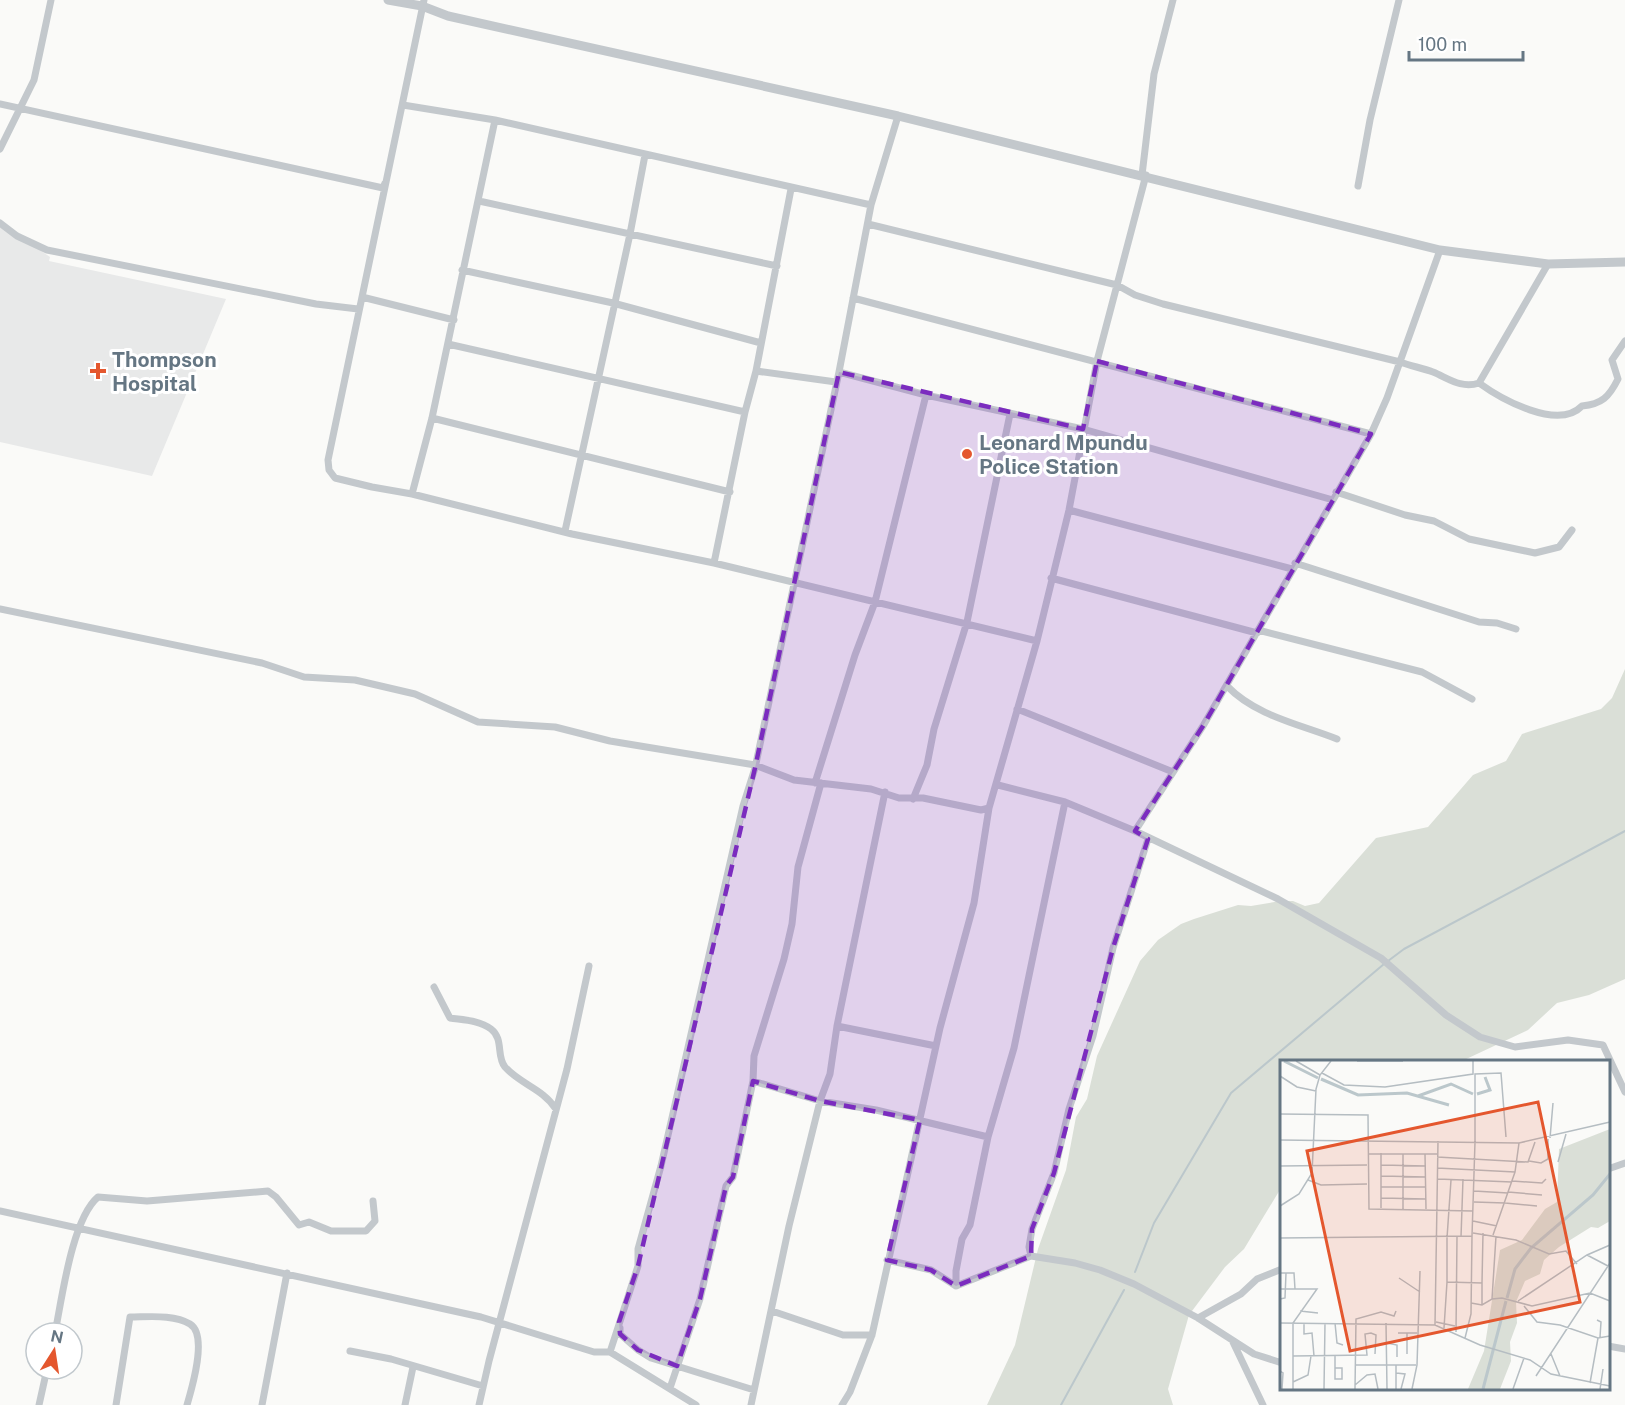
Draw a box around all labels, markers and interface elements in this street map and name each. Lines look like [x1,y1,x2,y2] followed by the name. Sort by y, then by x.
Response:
[1409,24,1523,62] scale bar
[1418,34,1467,55] text: 100 m
[112,347,217,396] place label: Thompson Hospital
[89,362,107,380] marker: Thompson Hospital
[979,430,1148,479] place label: Leonard Mpundu Police Station
[960,447,974,461] marker: Leonard Mpundu Police Station
[1280,1060,1610,1390] inset map
[24,1321,84,1381] north arrow
[49,1326,65,1347] text: N

